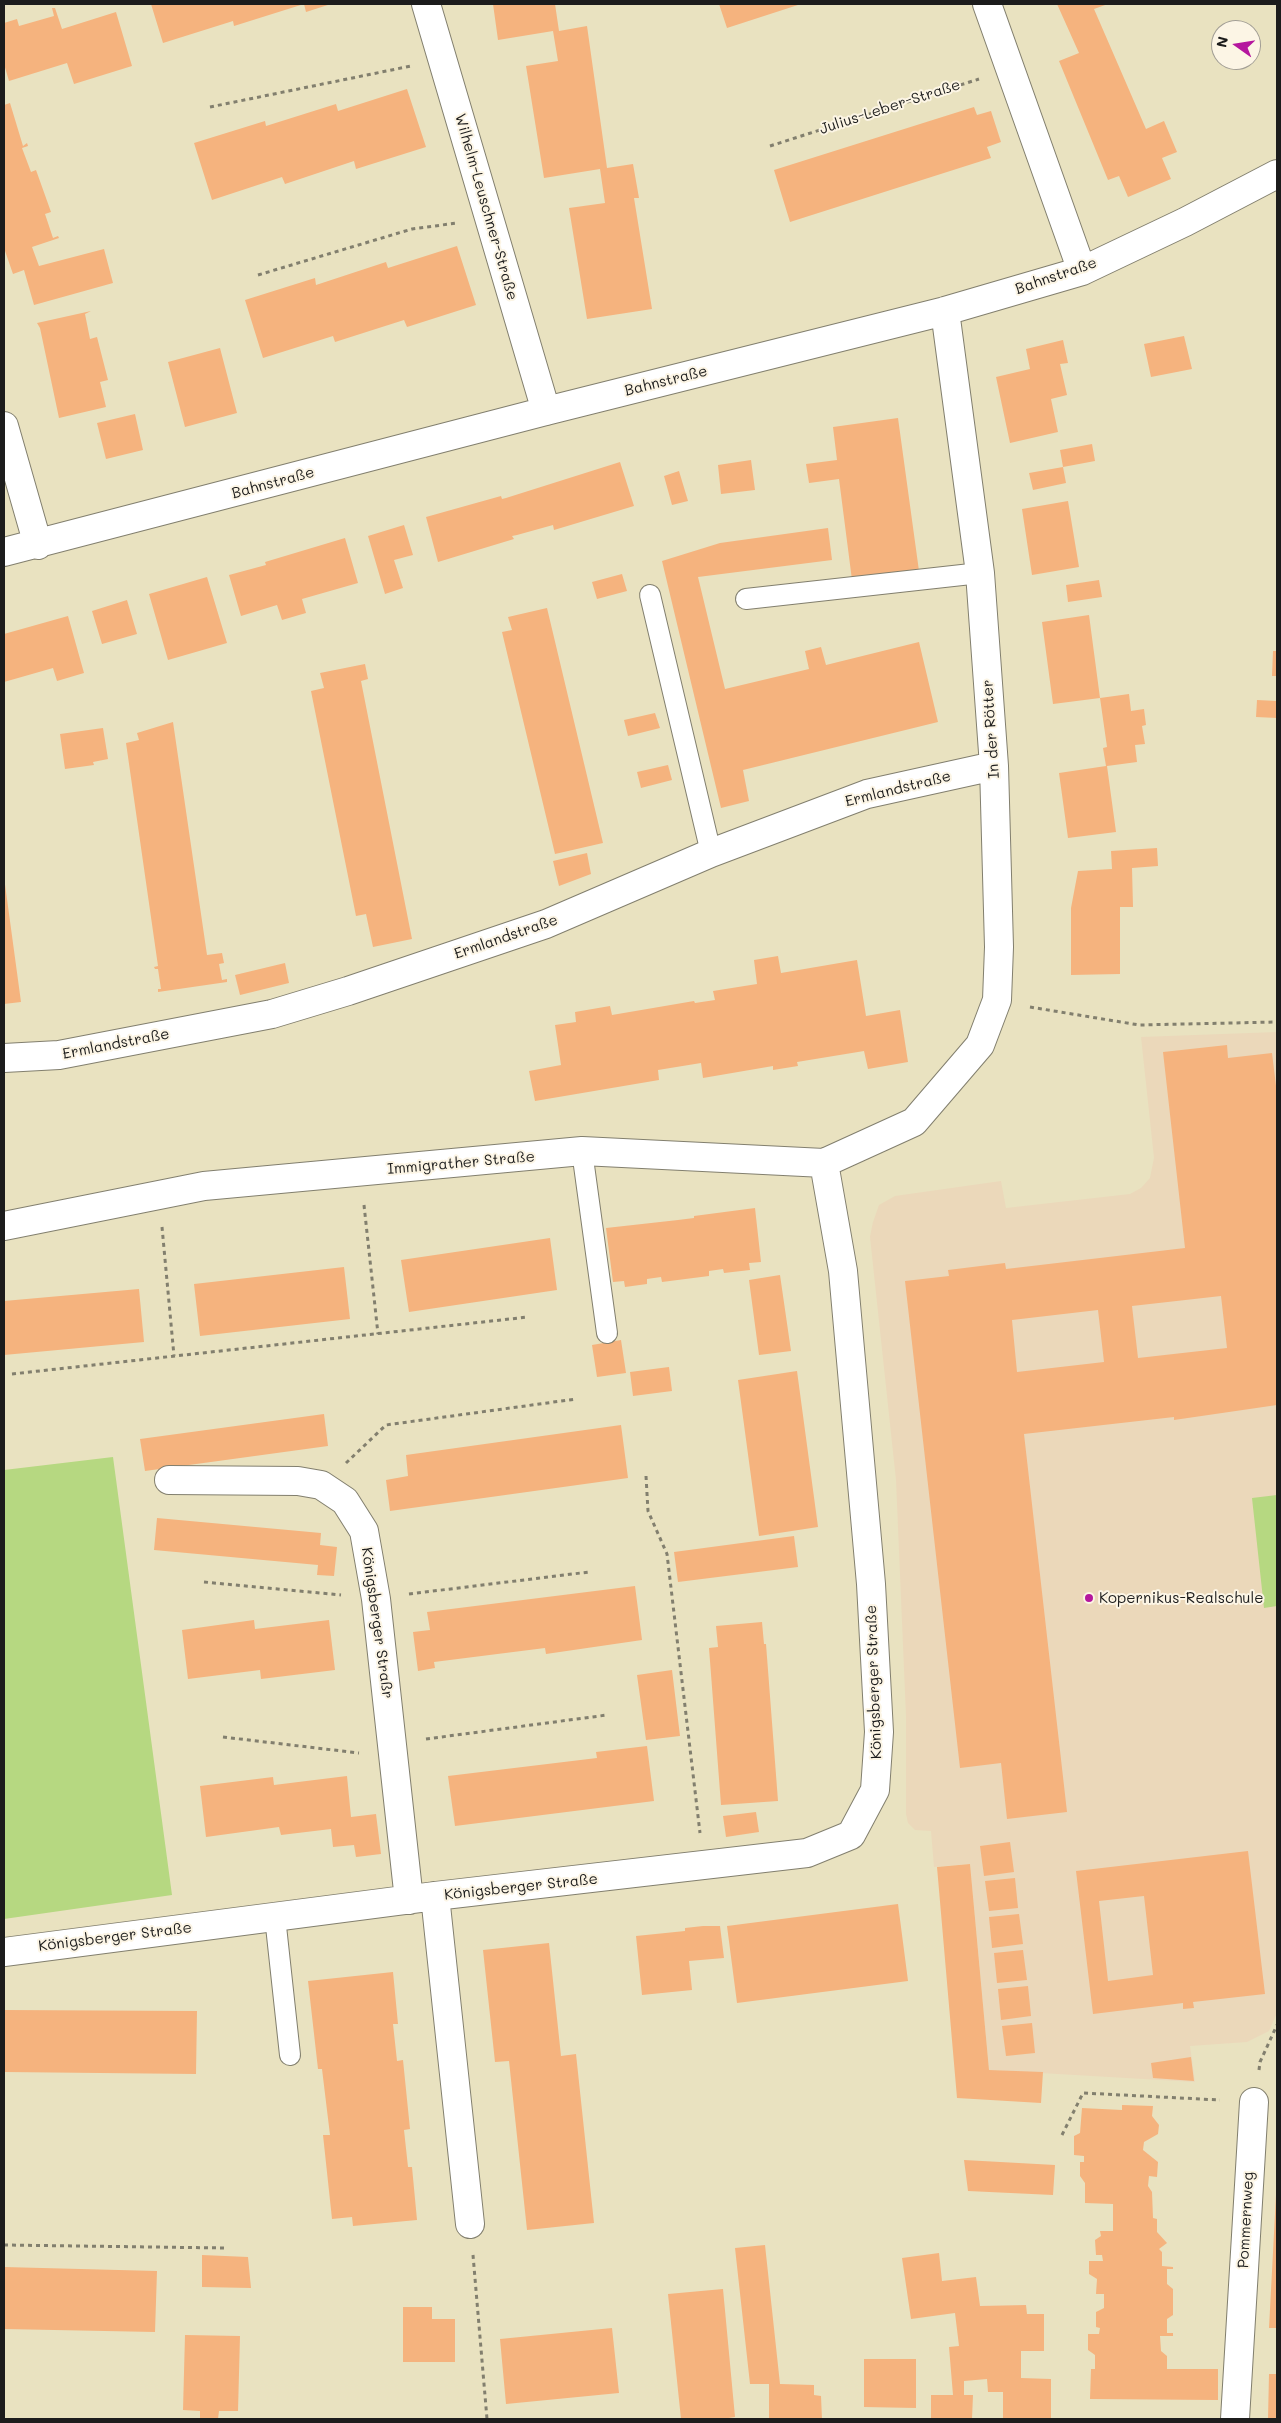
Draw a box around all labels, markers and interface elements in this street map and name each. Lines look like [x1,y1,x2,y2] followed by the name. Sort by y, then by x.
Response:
[1211,20,1261,70] north arrow
[1211,34,1232,49] text: N
[817,76,963,138] street label: Julius-Leber-Straße
[451,112,521,302] street label: Wilhelm-Leuschner-Straße
[1013,254,1099,298] street label: Bahnstraße
[623,362,709,400] street label: Bahnstraße
[230,463,316,503] street label: Bahnstraße
[979,679,1003,779] street label: In der Rötter
[843,767,953,811] street label: Ermlandstraße
[452,911,560,963] street label: Ermlandstraße
[61,1025,171,1063] street label: Ermlandstraße
[386,1148,536,1178] street label: Immigrather Straße
[357,1546,397,1700] street label: Königsberger Straßr
[1099,1589,1264,1607] place label: Kopernikus-Realschule
[1083,1592,1095,1604] marker: Kopernikus-Realschule
[862,1605,886,1759] street label: Königsberger Straße
[443,1870,599,1904] street label: Königsberger Straße
[37,1919,193,1955] street label: Königsberger Straße
[1234,2171,1258,2269] street label: Pommernweg

